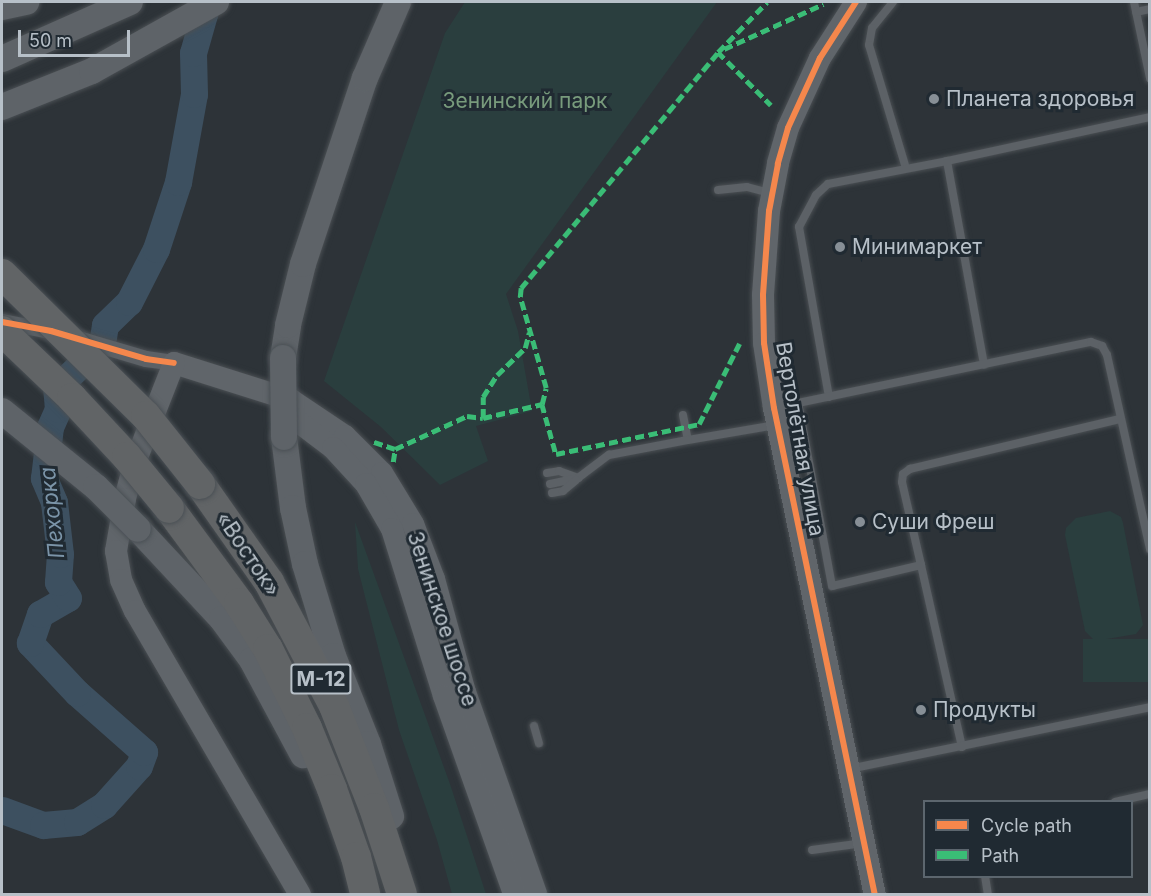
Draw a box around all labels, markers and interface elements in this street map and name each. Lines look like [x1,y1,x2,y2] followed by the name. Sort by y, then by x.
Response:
[21,18,134,56] scale bar
[29,30,72,51] text: 50 m
[946,86,1134,112] place label: Планета здоровья
[443,88,607,114] park label: Зенинский парк
[927,92,941,106] marker: Планета здоровья
[852,234,982,260] place label: Минимаркет
[833,240,847,254] marker: Минимаркет
[771,340,829,538] street label: Вертолётная улица
[34,466,70,560] water label: Пехорка
[211,507,285,601] street label: «Восток»
[872,509,994,535] place label: Суши Фреш
[853,515,867,529] marker: Суши Фреш
[402,528,482,710] street label: Зенинское шоссе
[290,662,352,696] road number: М-12
[933,697,1036,723] place label: Продукты
[914,703,928,717] marker: Продукты
[923,800,1133,878] legend
[981,815,1072,836] text: Cycle path
[981,845,1019,866] text: Path

